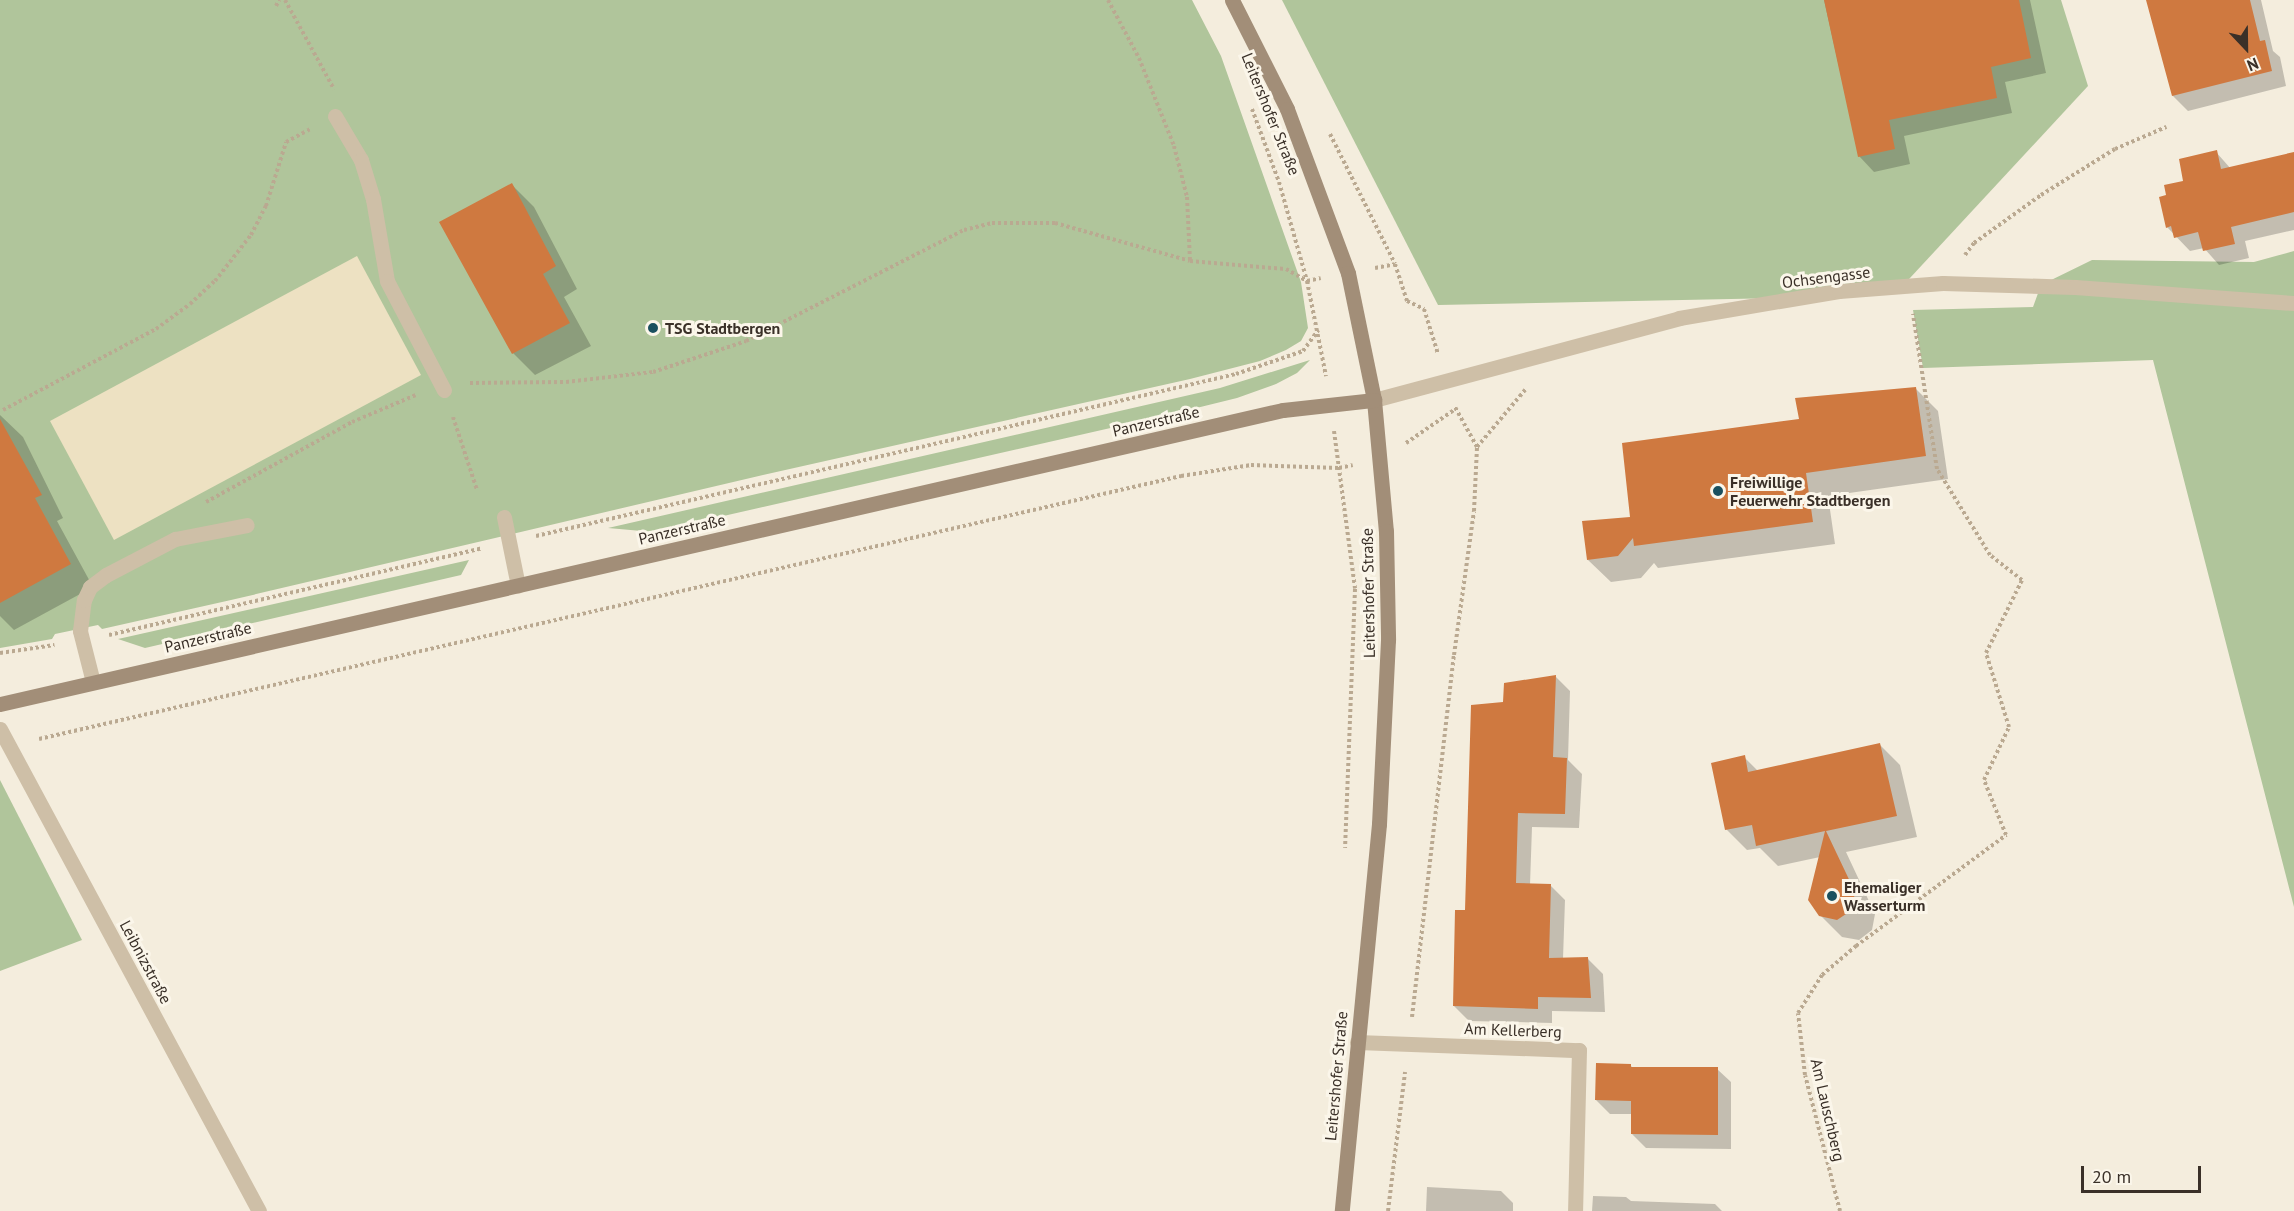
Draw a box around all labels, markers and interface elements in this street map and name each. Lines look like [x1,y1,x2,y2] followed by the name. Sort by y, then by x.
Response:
[2216,18,2276,78] north arrow
[1238,50,1304,178] street label: Leitershofer Straße
[2244,53,2261,76] text: N
[1781,262,1871,292] street label: Ochsengasse
[665,318,780,338] place label: TSG Stadtbergen
[646,321,660,335] marker: TSG Stadtbergen
[1111,402,1201,440] street label: Panzerstraße
[1730,472,1890,510] place label: Freiwillige Feuerwehr Stadtbergen
[1711,484,1725,498] marker: Freiwillige Feuerwehr Stadtbergen
[637,510,727,548] street label: Panzerstraße
[1357,528,1379,658] street label: Leitershofer Straße
[163,618,253,656] street label: Panzerstraße
[1844,877,1925,915] place label: Ehemaliger Wasserturm
[1825,889,1839,903] marker: Ehemaliger Wasserturm
[116,917,176,1007] street label: Leibnizstraße
[1321,1010,1351,1142] street label: Leitershofer Straße
[1464,1019,1562,1041] street label: Am Kellerberg
[1807,1057,1849,1163] street label: Am Lauschberg
[2084,1154,2204,1192] scale bar
[2092,1165,2131,1188] text: 20 m

